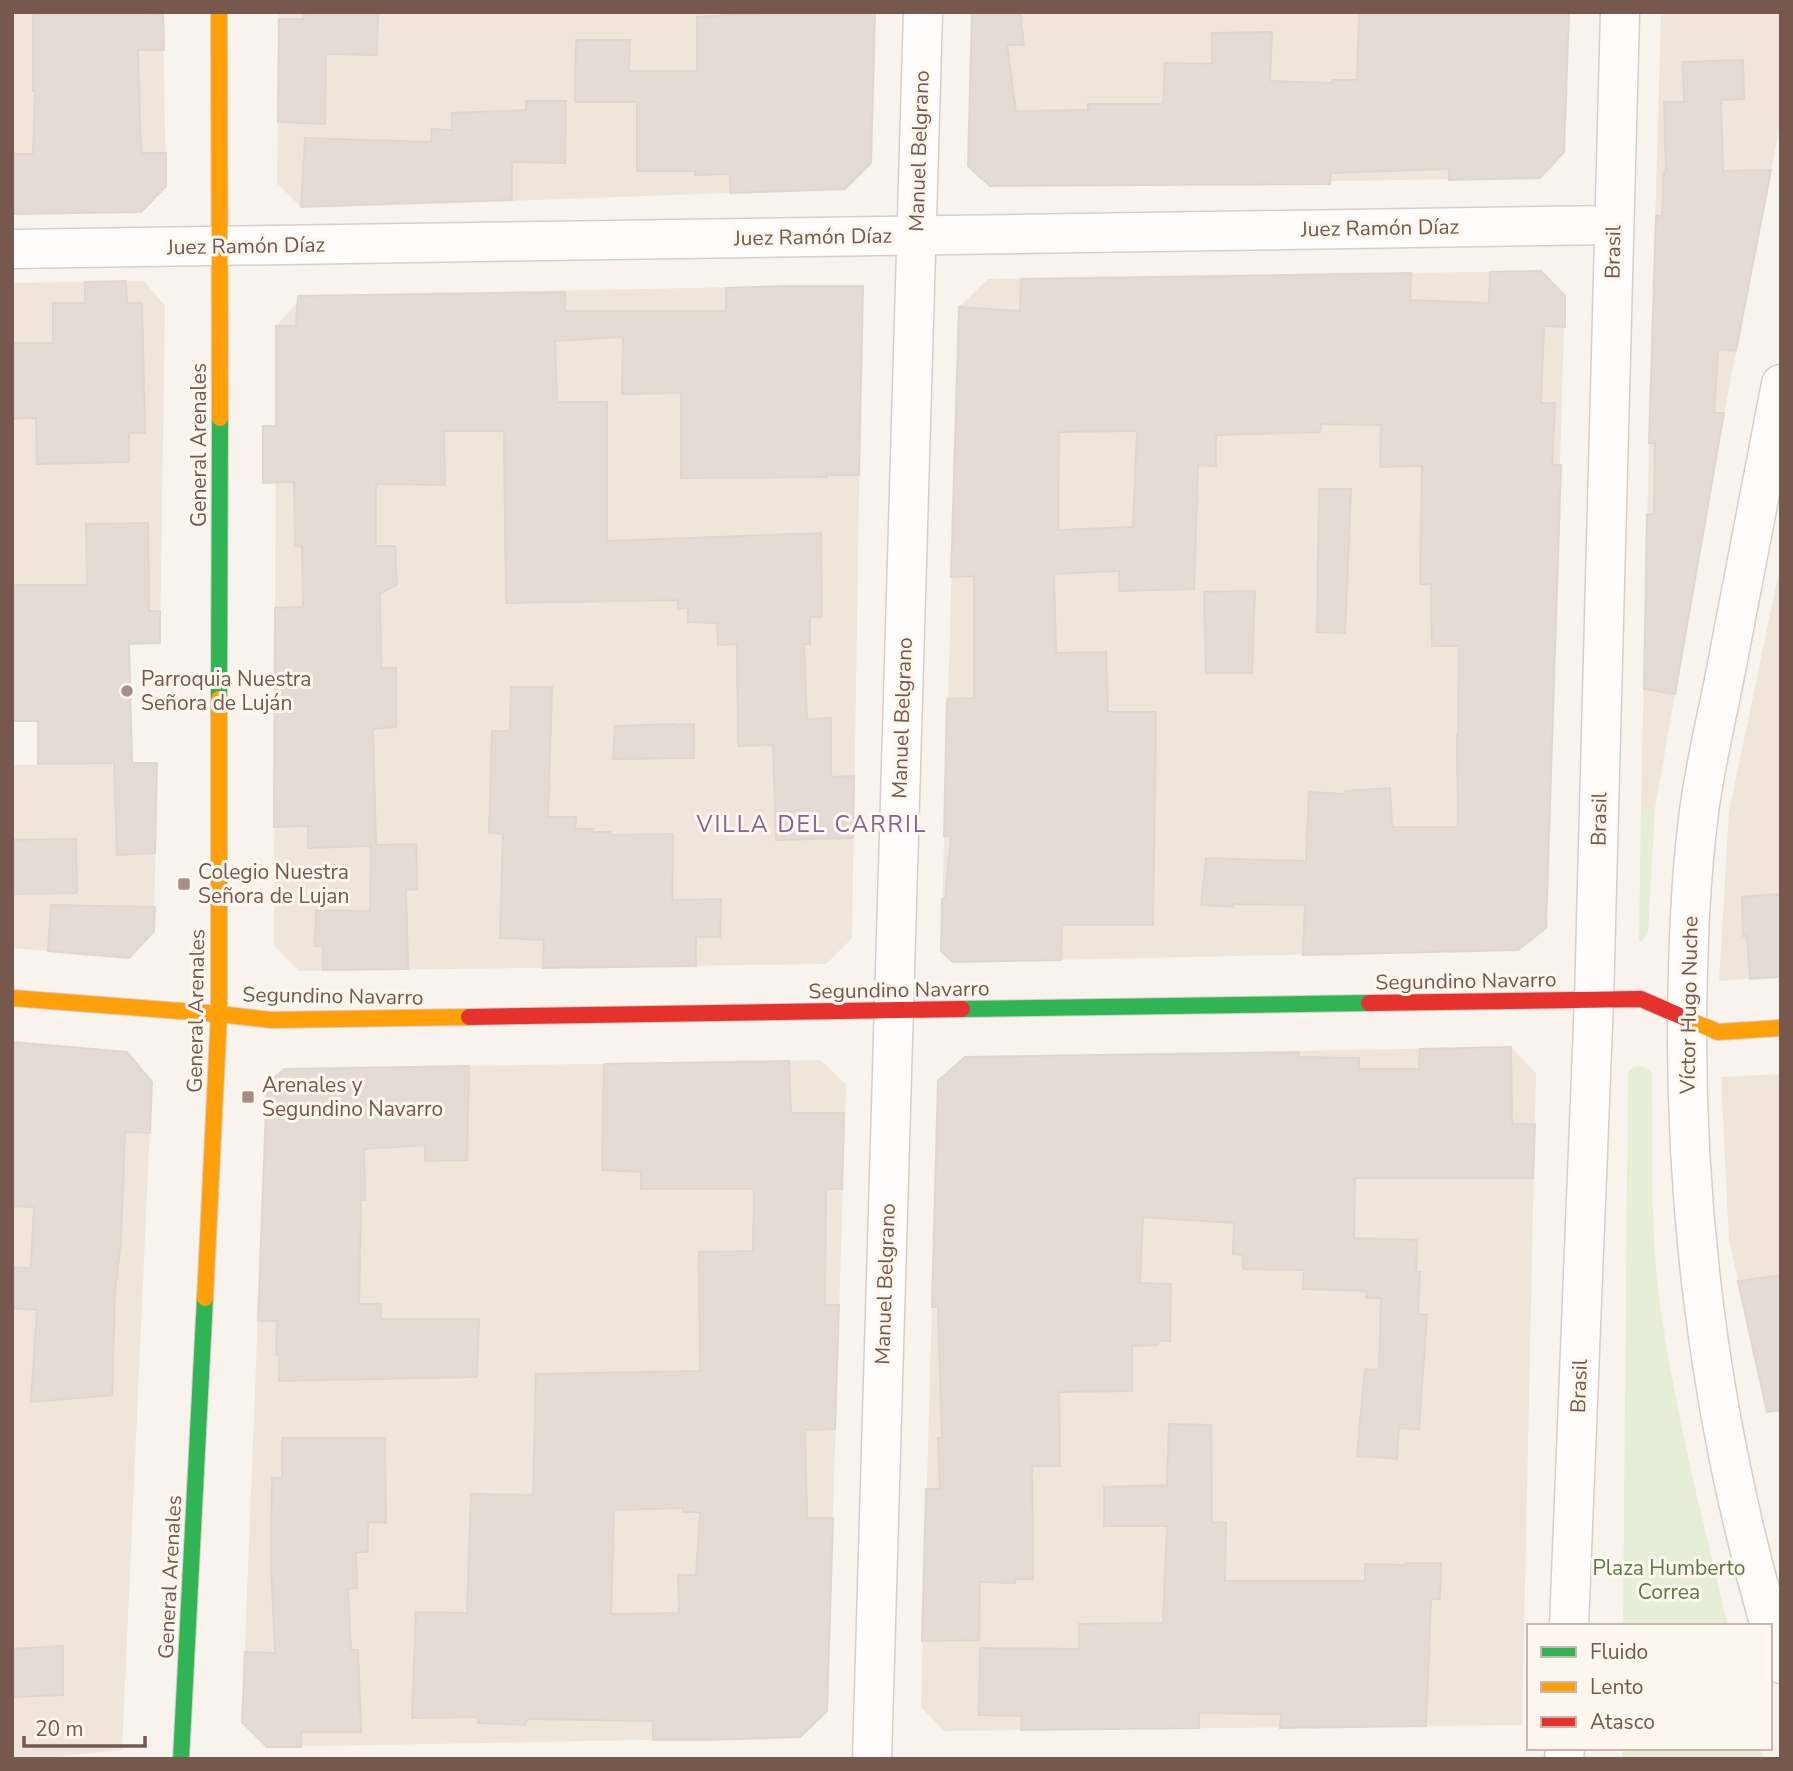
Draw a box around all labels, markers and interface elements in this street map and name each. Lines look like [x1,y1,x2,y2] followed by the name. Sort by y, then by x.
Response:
[902,70,936,232] street label: Manuel Belgrano
[1300,213,1460,243] street label: Juez Ramón Díaz
[733,222,893,252] street label: Juez Ramón Díaz
[1599,224,1627,279] street label: Brasil
[166,231,326,261] street label: Juez Ramón Díaz
[185,363,213,527] street label: General Arenales
[885,637,919,799] street label: Manuel Belgrano
[141,665,311,717] place label: Parroquia Nuestra Señora de Luján
[119,683,135,699] marker: Parroquia Nuestra Señora de Luján
[1585,791,1613,846] street label: Brasil
[696,809,927,840] district label: VILLA DEL CARRIL
[198,858,349,910] place label: Colegio Nuestra Señora de Lujan
[176,876,192,892] marker: Colegio Nuestra Señora de Lujan
[1673,916,1705,1095] street label: Víctor Hugo Nuche
[181,929,211,1093] street label: General Arenales
[1375,965,1557,997] street label: Segundino Navarro
[808,974,990,1006] street label: Segundino Navarro
[242,980,424,1012] street label: Segundino Navarro
[262,1071,443,1123] place label: Arenales y Segundino Navarro
[240,1089,256,1105] marker: Arenales y Segundino Navarro
[868,1203,902,1365] street label: Manuel Belgrano
[1564,1358,1594,1413] street label: Brasil
[152,1494,188,1660] street label: General Arenales
[1593,1554,1745,1606] park label: Plaza Humberto Correa
[1527,1624,1772,1750] legend
[1590,1638,1648,1666] text: Fluido
[1590,1673,1643,1701] text: Lento
[24,1704,145,1748] scale bar
[1590,1708,1655,1736] text: Atasco
[35,1715,84,1743] text: 20 m

